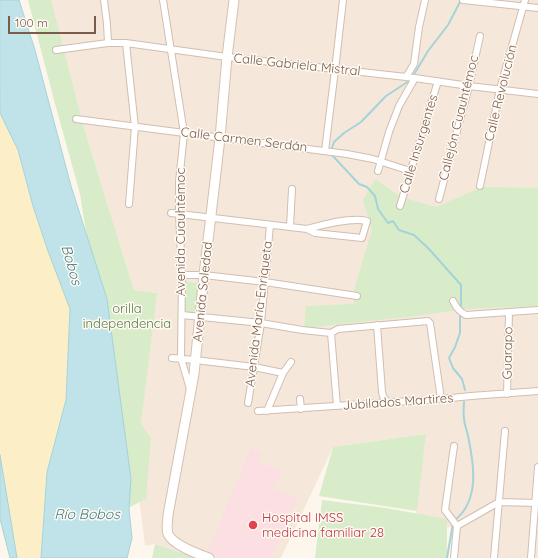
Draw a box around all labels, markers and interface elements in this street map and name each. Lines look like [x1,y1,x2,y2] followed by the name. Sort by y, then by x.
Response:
[10,8,98,34] scale bar
[15,15,48,30] text: 100 m
[481,43,521,143] street label: Calle Revolución
[233,51,361,79] street label: Calle Gabriela Mistral
[436,54,482,182] street label: Callejón Cuauhtémoc
[397,93,441,195] street label: Calle Insurgentes
[180,124,308,156] street label: Calle Carmen Serdán
[173,168,189,296] street label: Avenida Cuauhtémoc
[242,240,276,388] street label: Avenida María Enriqueta
[190,241,216,343] street label: Avenida Soledad
[57,243,85,287] water label: Bobos
[83,301,171,332] park label: orilla independencia
[500,326,516,380] street label: Guarapo
[342,390,454,414] street label: Jubilados Martires
[54,507,120,523] water label: Río Bobos
[262,510,384,541] place label: Hospital IMSS medicina familiar 28
[247,519,259,531] marker: Hospital IMSS medicina familiar 28

